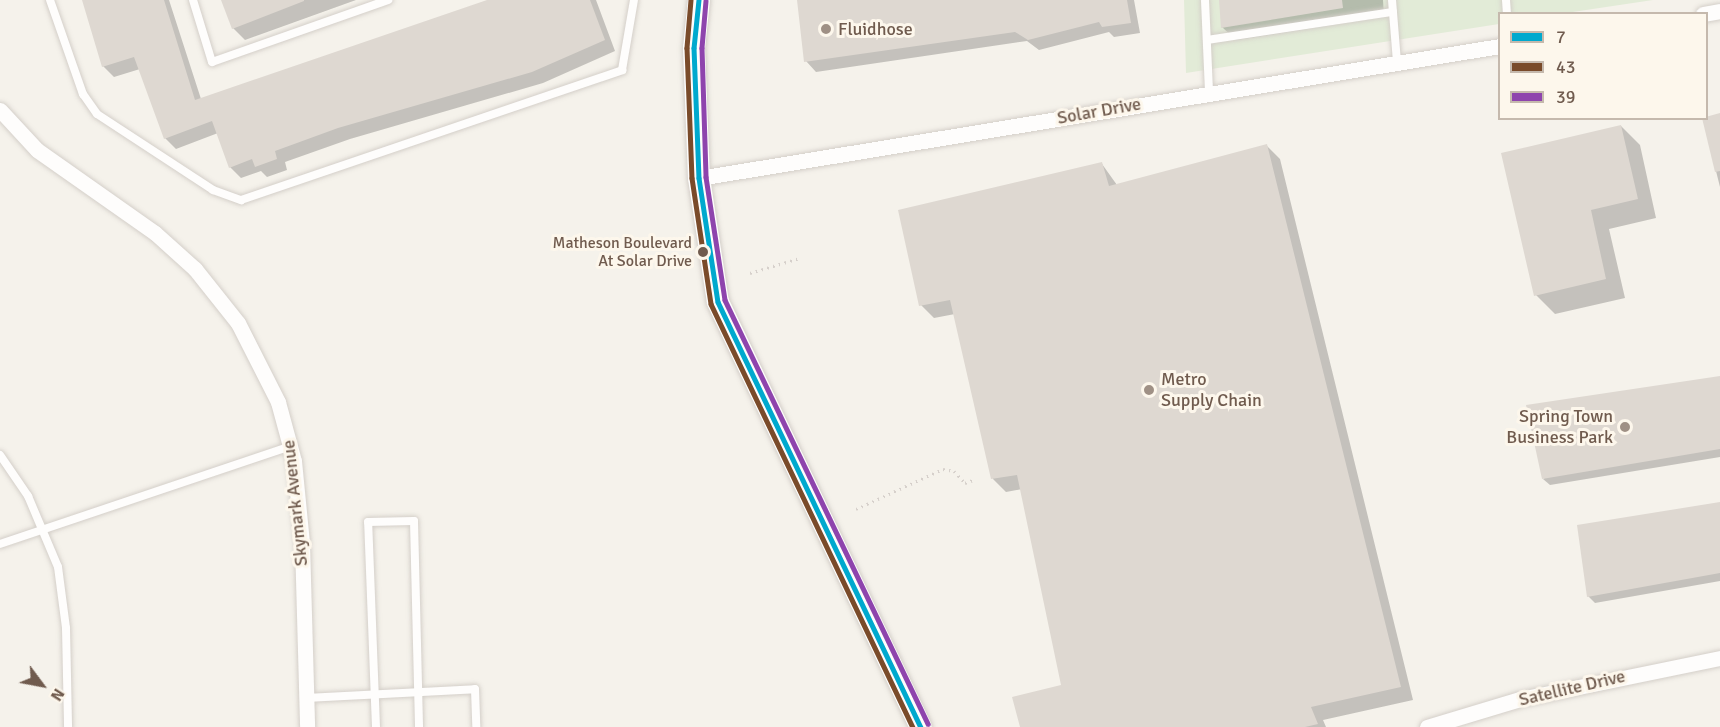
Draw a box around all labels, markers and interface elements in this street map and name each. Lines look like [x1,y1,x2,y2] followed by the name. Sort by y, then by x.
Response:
[1498,12,1708,120] legend
[838,18,913,40] place label: Fluidhose
[819,22,833,36] marker: Fluidhose
[1556,26,1566,48] text: 7
[1556,56,1575,78] text: 43
[1556,86,1575,108] text: 39
[1055,93,1143,129] street label: Solar Drive
[553,233,692,271] place label: Matheson Boulevard At Solar Drive
[697,246,709,258] marker: Matheson Boulevard At Solar Drive
[1161,369,1262,412] place label: Metro Supply Chain
[1142,383,1156,397] marker: Metro Supply Chain
[1506,406,1613,448] place label: Spring Town Business Park
[1618,420,1632,434] marker: Spring Town Business Park
[278,439,312,567] street label: Skymark Avenue
[12,655,72,715] north arrow
[1517,665,1627,711] street label: Satellite Drive
[46,685,69,705] text: N

